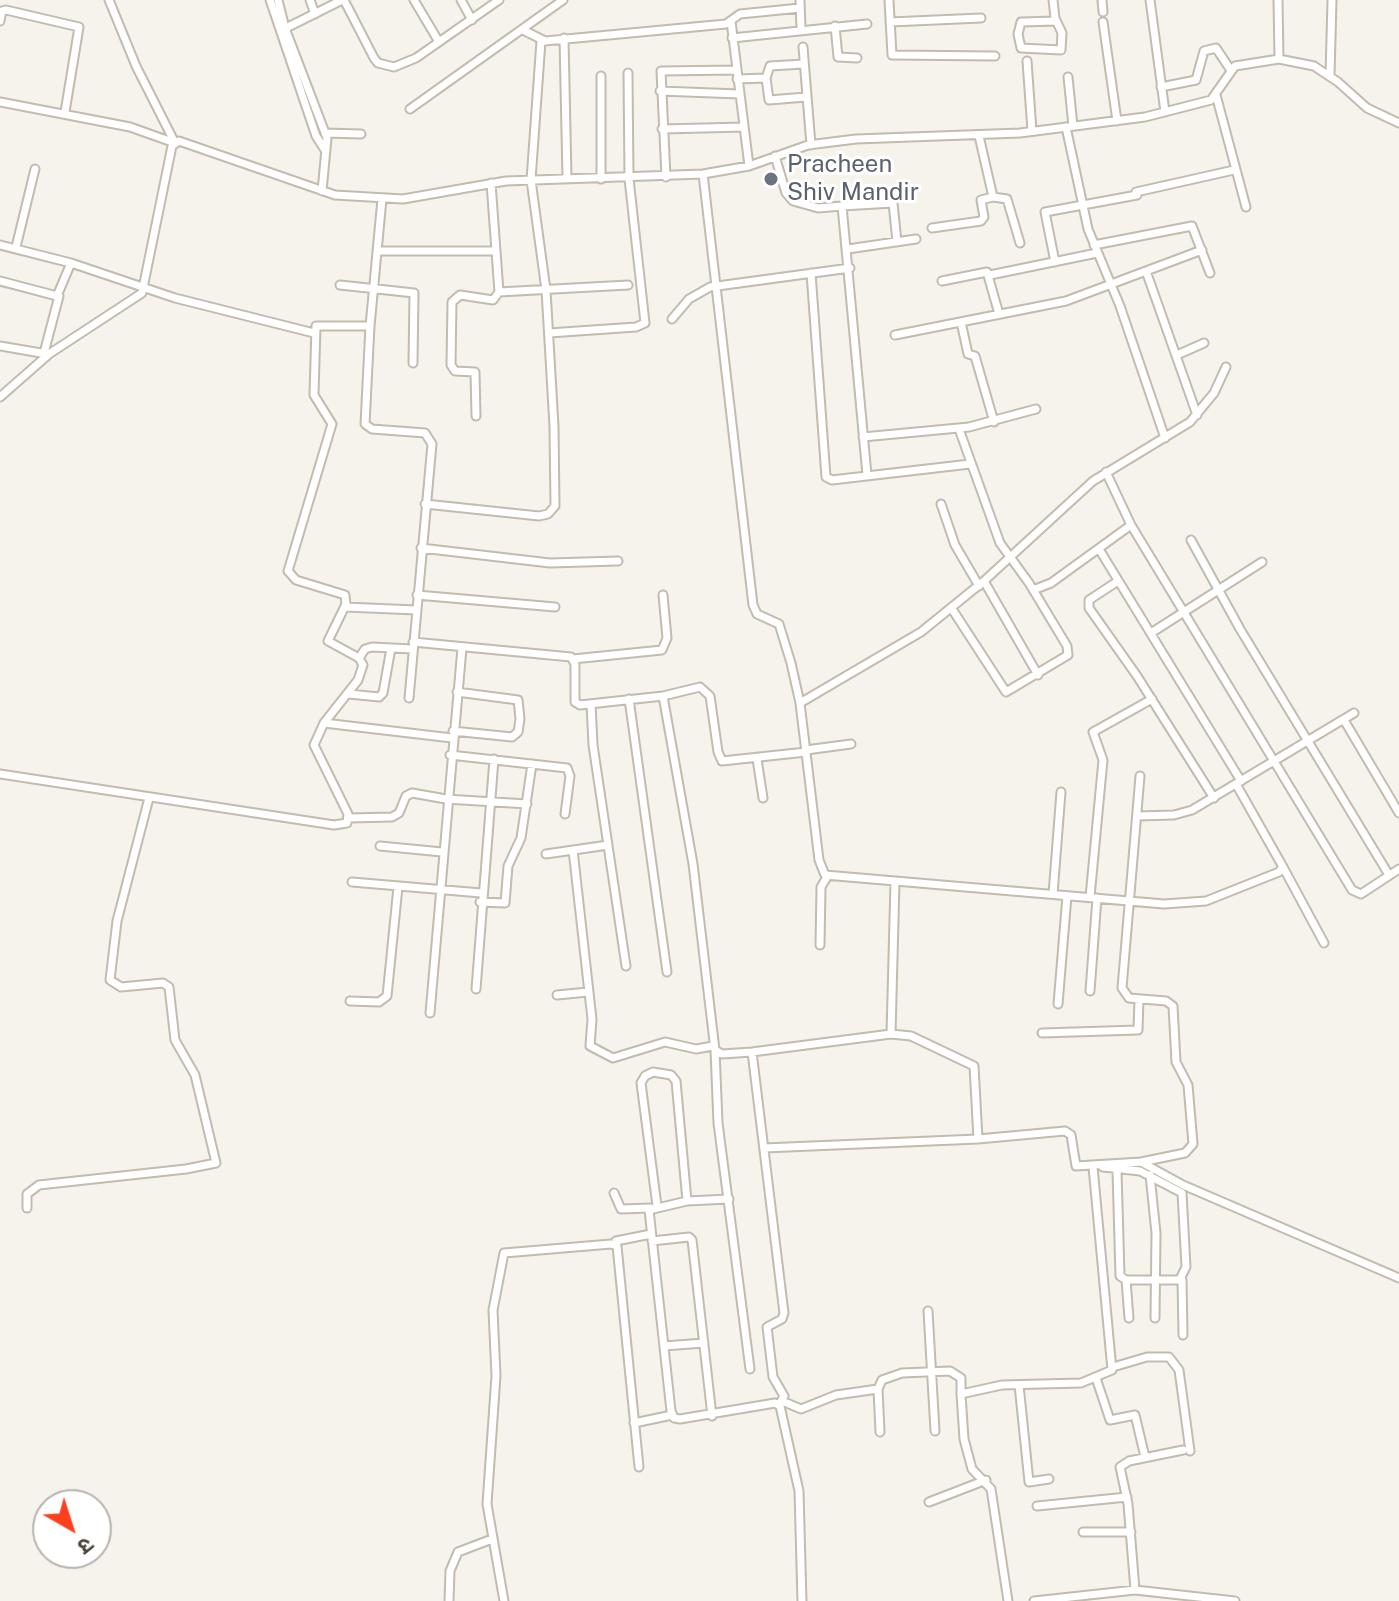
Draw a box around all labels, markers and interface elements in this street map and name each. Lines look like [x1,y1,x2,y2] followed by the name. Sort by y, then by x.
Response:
[787,151,919,207] place label: Pracheen Shiv Mandir
[762,170,780,188] marker: Pracheen Shiv Mandir
[32,1489,112,1569] north arrow
[73,1532,99,1560] text: उ

